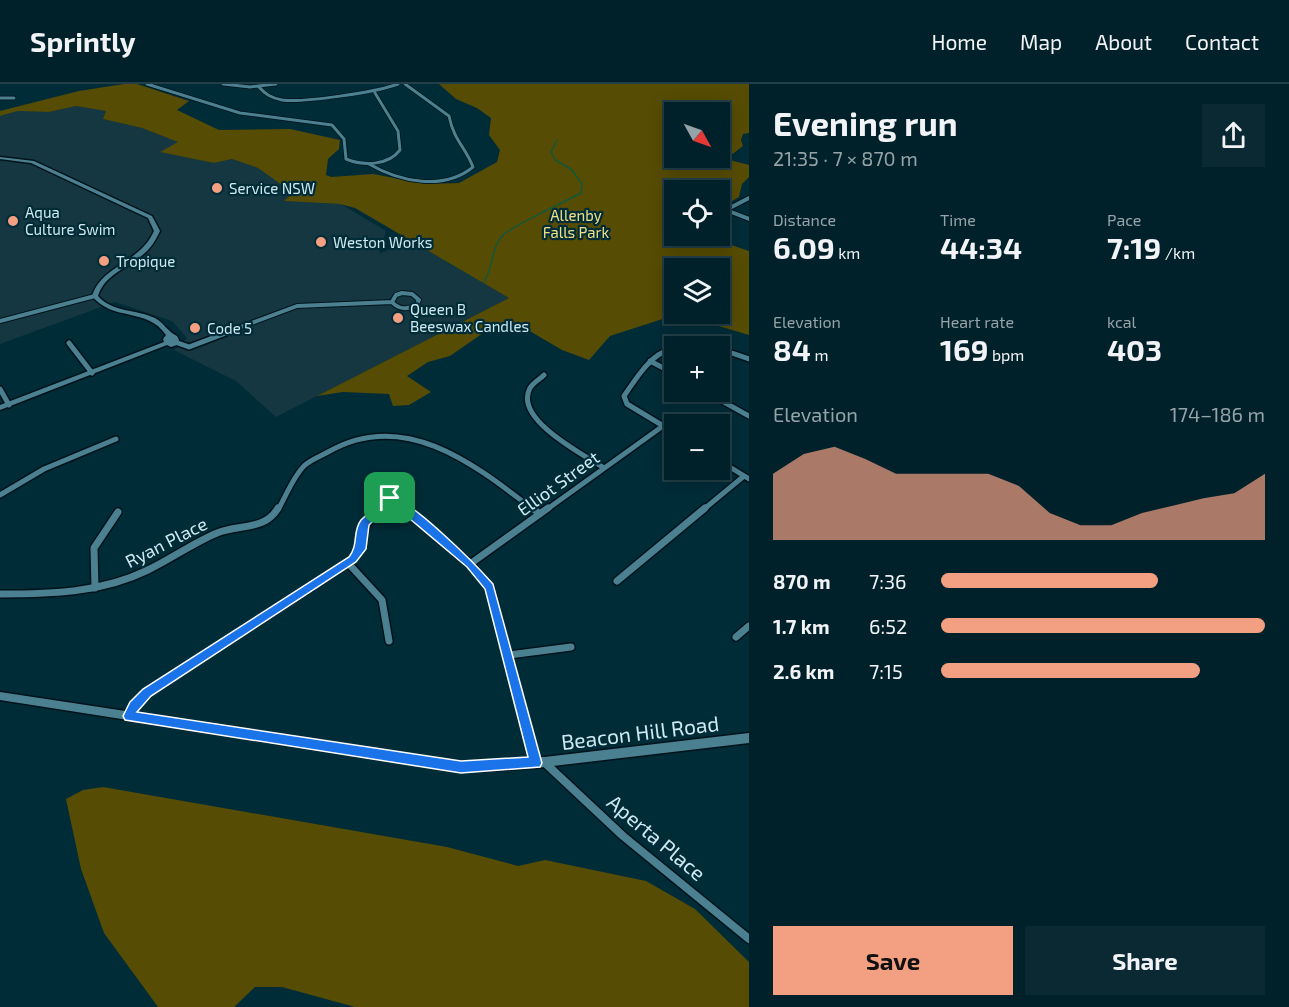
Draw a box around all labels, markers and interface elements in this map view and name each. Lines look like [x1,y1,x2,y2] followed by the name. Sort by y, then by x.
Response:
[30,24,136,58] text: Sprintly
[931,29,987,54] text: Home
[1020,29,1062,54] text: Map
[1095,29,1152,54] text: About
[1185,29,1259,54] text: Contact
[664,102,730,168] north arrow
[664,102,730,480] map controls
[773,103,958,143] text: Evening run
[1202,104,1265,167] button: share
[773,146,918,170] text: 21:35 · 7 × 870 m
[229,179,315,197] place label: Service NSW
[664,180,730,246] button: locate
[210,181,224,195] marker: Service NSW
[25,203,116,238] place label: Aqua Culture Swim
[543,206,610,241] park label: Allenby Falls Park
[773,210,836,229] text: Distance
[940,210,976,229] text: Time
[1107,210,1141,229] text: Pace
[6,214,20,228] marker: Aqua Culture Swim
[773,229,835,265] text: 6.09
[940,229,1022,265] text: 44:34
[1107,229,1161,265] text: 7:19
[333,233,432,251] place label: Weston Works
[314,235,328,249] marker: Weston Works
[835,243,860,262] text: km
[1161,243,1195,262] text: /km
[116,252,175,270] place label: Tropique
[97,254,111,268] marker: Tropique
[664,258,730,324] button: layers
[410,300,529,335] place label: Queen B Beeswax Candles
[391,311,405,325] marker: Queen B Beeswax Candles
[773,312,841,331] text: Elevation
[940,312,1014,331] text: Heart rate
[1107,312,1136,331] text: kcal
[207,319,252,337] place label: Code 5
[188,321,202,335] marker: Code 5
[773,331,811,367] text: 84
[940,331,988,367] text: 169
[1107,331,1162,367] text: 403
[664,336,730,402] button: +
[811,345,828,364] text: m
[988,345,1024,364] text: bpm
[773,402,858,426] text: Elevation
[1170,402,1265,426] text: 174–186 m
[664,414,730,480] button: −
[513,446,604,520] street label: Elliot Street
[364,472,415,523] pin
[373,481,406,514] icon: arrive
[121,512,211,572] street label: Ryan Place
[773,569,831,593] text: 870 m
[869,569,907,593] text: 7:36
[773,614,830,638] text: 1.7 km
[869,614,907,638] text: 6:52
[773,659,834,683] text: 2.6 km
[869,659,903,683] text: 7:15
[560,710,720,754] street label: Beacon Hill Road
[603,789,711,885] street label: Aperta Place
[773,926,1013,995] button: Save
[1025,926,1265,995] button: Share

